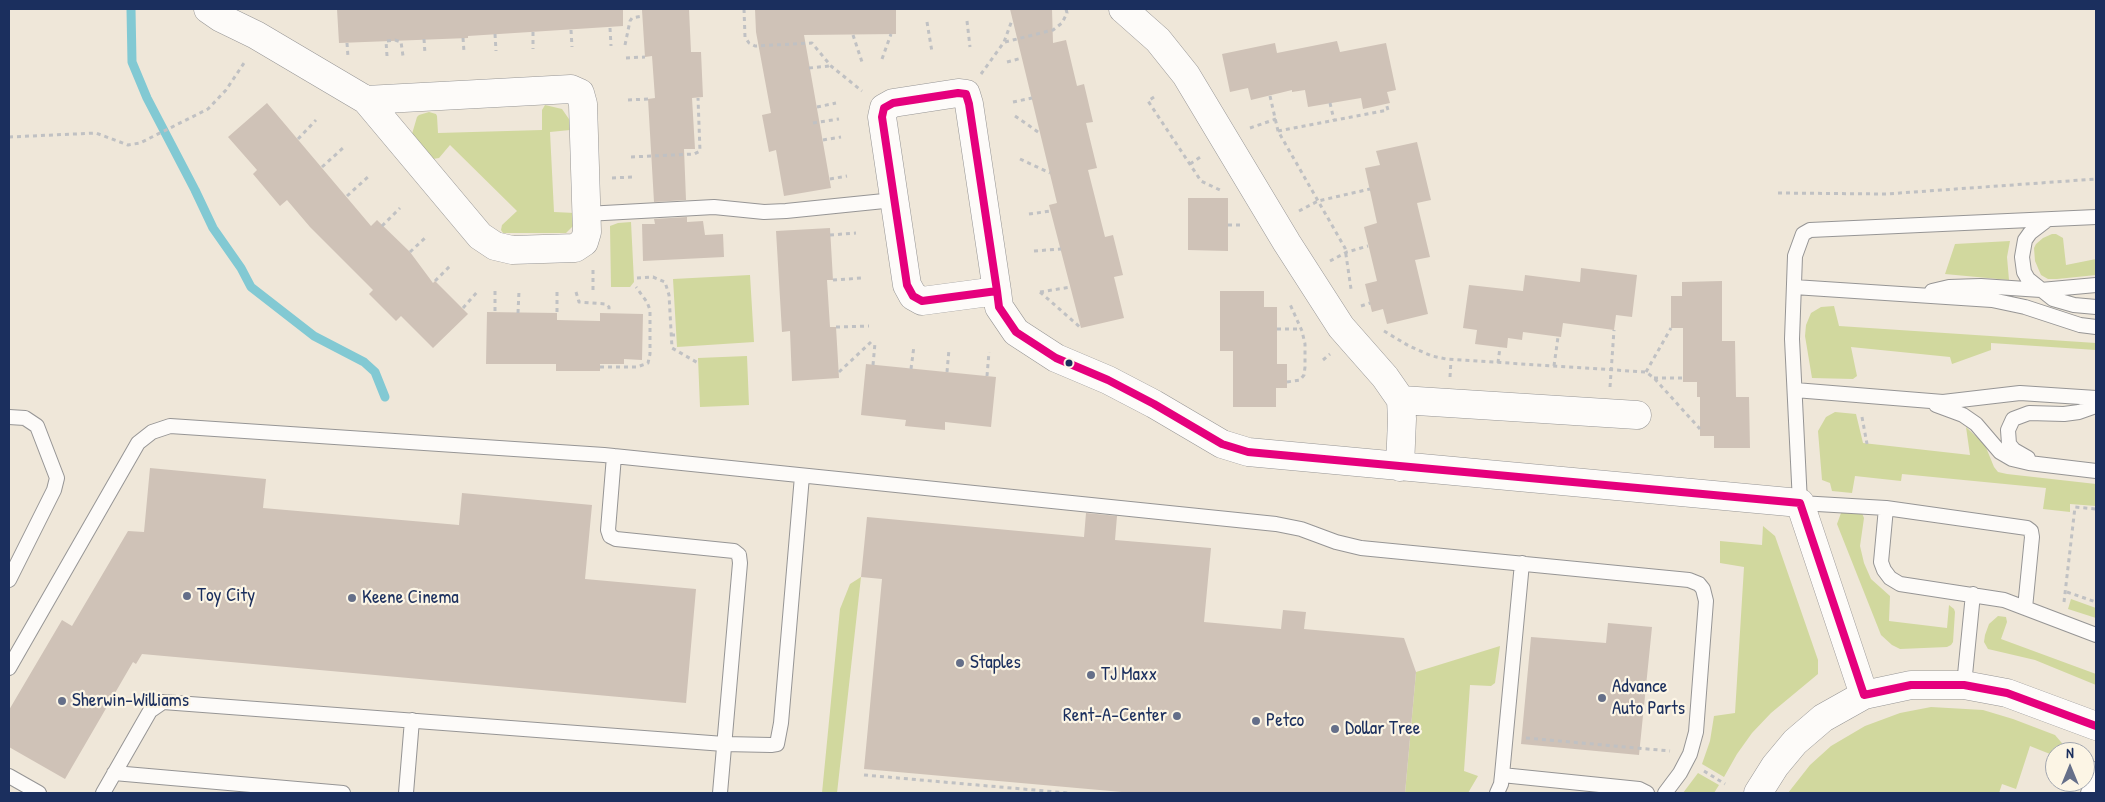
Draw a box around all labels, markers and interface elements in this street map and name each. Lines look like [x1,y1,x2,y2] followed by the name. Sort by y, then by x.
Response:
[1064,358,1074,368] unlabelled marker
[197,585,255,607] place label: Toy City
[362,587,459,609] place label: Keene Cinema
[181,590,193,602] marker: Toy City
[346,592,358,604] marker: Keene Cinema
[970,652,1021,674] place label: Staples
[954,657,966,669] marker: Staples
[1101,664,1157,686] place label: TJ Maxx
[1085,669,1097,681] marker: TJ Maxx
[1612,676,1685,720] place label: Advance Auto Parts
[72,690,189,712] place label: Sherwin-Williams
[1596,692,1608,704] marker: Advance Auto Parts
[56,695,68,707] marker: Sherwin-Williams
[1063,705,1167,727] place label: Rent-A-Center
[1171,710,1183,722] marker: Rent-A-Center
[1266,710,1304,732] place label: Petco
[1250,715,1262,727] marker: Petco
[1345,718,1420,740] place label: Dollar Tree
[1329,723,1341,735] marker: Dollar Tree
[2045,742,2095,792] north arrow
[2066,743,2074,762] text: N

